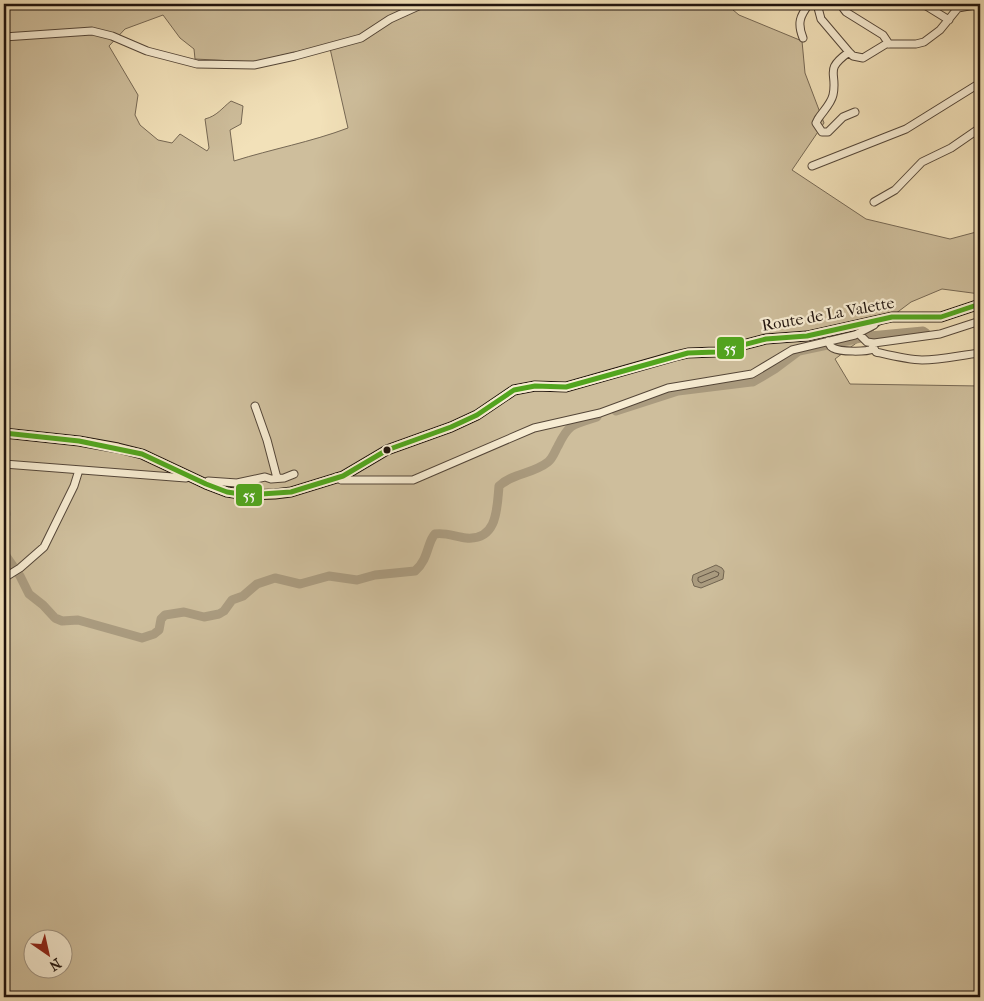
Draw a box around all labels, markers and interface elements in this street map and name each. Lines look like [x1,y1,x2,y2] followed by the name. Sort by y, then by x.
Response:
[760,293,896,335] street label: Route de La Valette
[716,336,745,360] line badge: 55
[724,340,736,357] text: 55
[382,445,392,455] unlabelled marker
[235,483,263,507] line badge: 55
[243,487,255,504] text: 55
[22,928,72,978] north arrow
[46,954,64,975] text: N

